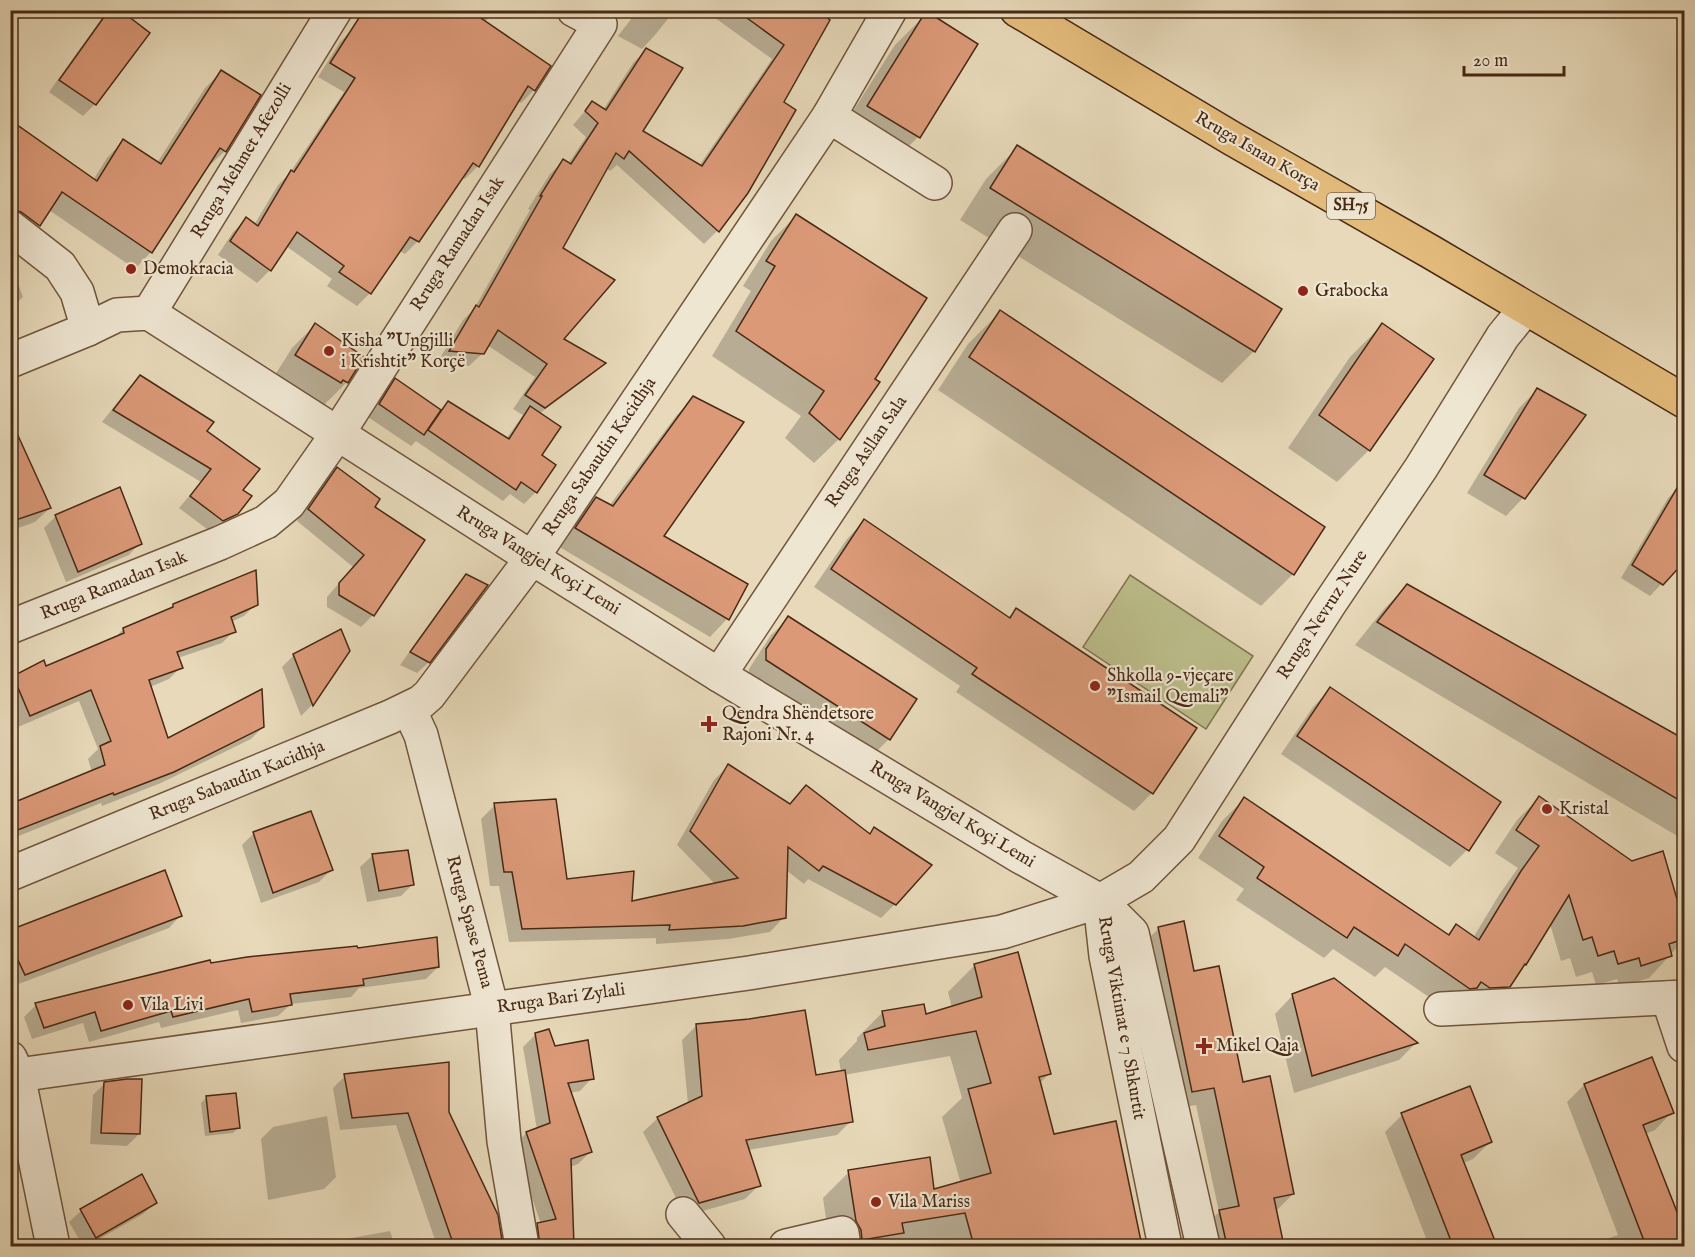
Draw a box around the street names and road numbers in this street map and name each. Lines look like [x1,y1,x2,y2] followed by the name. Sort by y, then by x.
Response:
[186,79,298,243] street label: Rruga Mehmet Afezolli
[1190,107,1324,197] street label: Rruga Isnan Korça
[406,172,510,316] street label: Rruga Ramadan Isak
[1327,193,1375,219] road number: SH75
[538,373,662,541] street label: Rruga Sabaudin Kacidhja
[821,391,913,512] street label: Rruga Asllan Sala
[452,501,625,621] street label: Rruga Vangjel Koçi Lemi
[37,546,191,626] street label: Rruga Ramadan Isak
[1273,546,1373,684] street label: Rruga Nevruz Nure
[146,735,328,827] street label: Rruga Sabaudin Kacidhja
[865,756,1039,874] street label: Rruga Vangjel Koçi Lemi
[440,853,498,991] street label: Rruga Spase Pema
[1092,915,1150,1121] street label: Rruga Viktimat e 7 Shkurtit
[495,979,627,1019] street label: Rruga Bari Zylali

